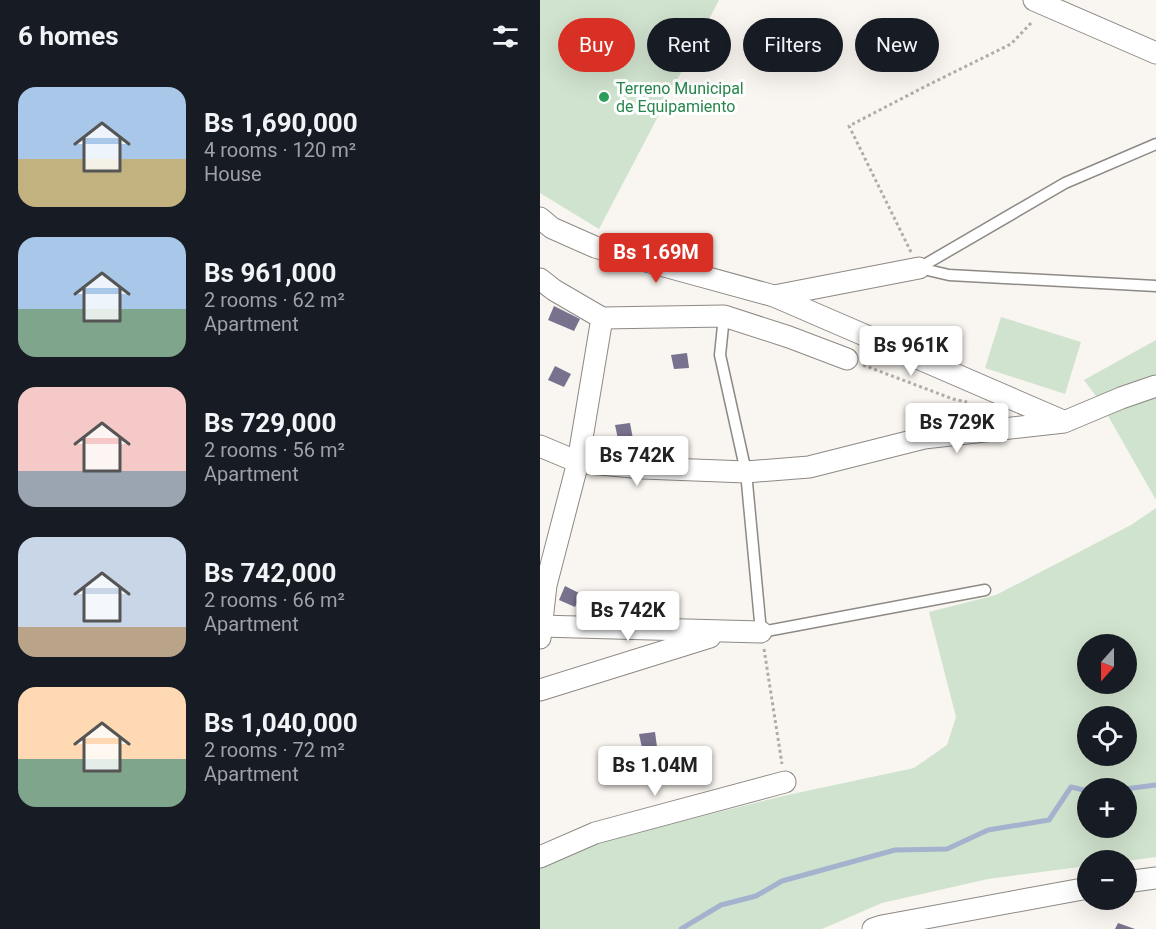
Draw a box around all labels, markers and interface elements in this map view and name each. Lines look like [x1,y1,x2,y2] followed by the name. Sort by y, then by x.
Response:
[558,18,635,72] chip: Buy
[647,18,731,72] chip: Rent
[743,18,843,72] chip: Filters
[855,18,939,72] chip: New
[489,20,522,53] icon: filters
[18,21,119,51] text: 6 homes
[616,79,744,116] place label: Terreno Municipal de Equipamiento
[597,90,611,104] marker: Terreno Municipal de Equipamiento
[204,108,358,138] text: Bs 1,690,000
[66,111,138,183] icon: home
[204,138,356,162] text: 4 rooms · 120 m²
[204,162,262,186] text: House
[594,233,718,284] pin: Bs 1.69M
[613,240,699,264] text: Bs 1.69M
[204,258,336,288] text: Bs 961,000
[66,261,138,333] icon: home
[204,288,345,312] text: 2 rooms · 62 m²
[204,312,299,336] text: Apartment
[856,326,966,377] pin: Bs 961K
[873,333,949,357] text: Bs 961K
[902,403,1012,454] pin: Bs 729K
[204,408,336,438] text: Bs 729,000
[919,410,995,434] text: Bs 729K
[66,411,138,483] icon: home
[582,436,692,487] pin: Bs 742K
[204,438,345,462] text: 2 rooms · 56 m²
[599,443,675,467] text: Bs 742K
[204,462,299,486] text: Apartment
[204,558,336,588] text: Bs 742,000
[66,561,138,633] icon: home
[204,588,345,612] text: 2 rooms · 66 m²
[573,591,683,642] pin: Bs 742K
[590,598,666,622] text: Bs 742K
[204,612,299,636] text: Apartment
[1077,634,1137,694] north arrow
[1077,634,1137,910] map controls
[1077,706,1137,766] button: locate
[204,708,358,738] text: Bs 1,040,000
[66,711,138,783] icon: home
[204,738,345,762] text: 2 rooms · 72 m²
[593,746,717,797] pin: Bs 1.04M
[612,753,698,777] text: Bs 1.04M
[204,762,299,786] text: Apartment
[1077,778,1137,838] button: +
[1077,850,1137,910] button: −

